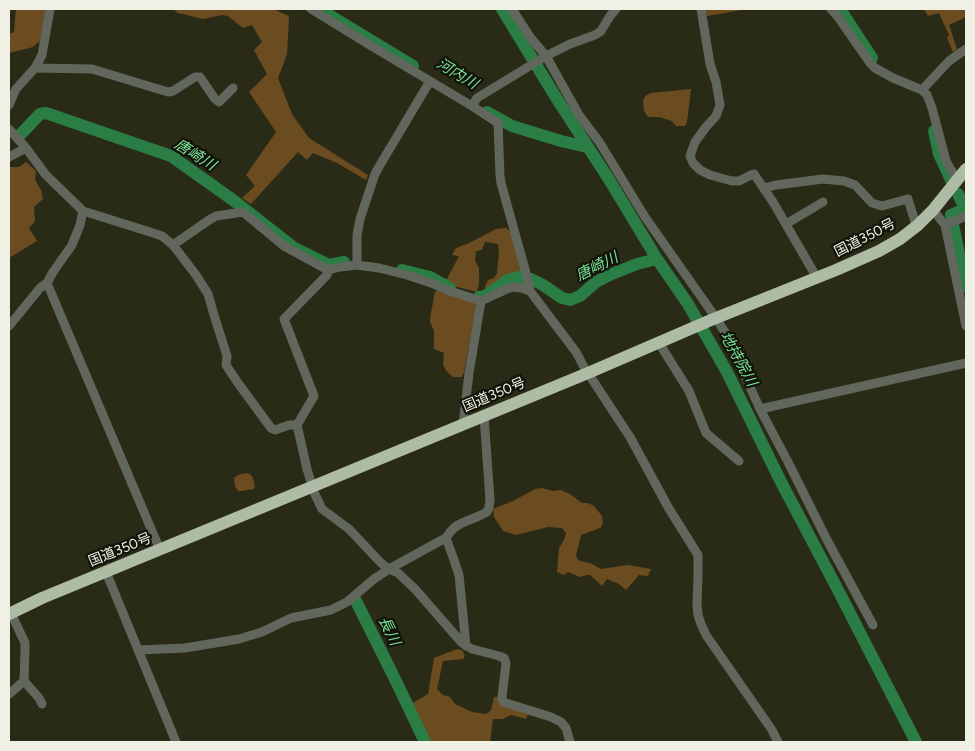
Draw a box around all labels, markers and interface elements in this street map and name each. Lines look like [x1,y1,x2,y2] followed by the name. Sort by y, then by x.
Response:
[433,55,481,93] water label: 河内川
[171,135,219,175] water label: 唐崎川
[831,215,899,261] street label: 国道350号
[573,249,621,285] water label: 唐崎川
[716,328,760,390] water label: 地持院川
[460,374,528,416] street label: 国道350号
[86,530,154,570] street label: 国道350号
[374,614,404,648] water label: 長川

